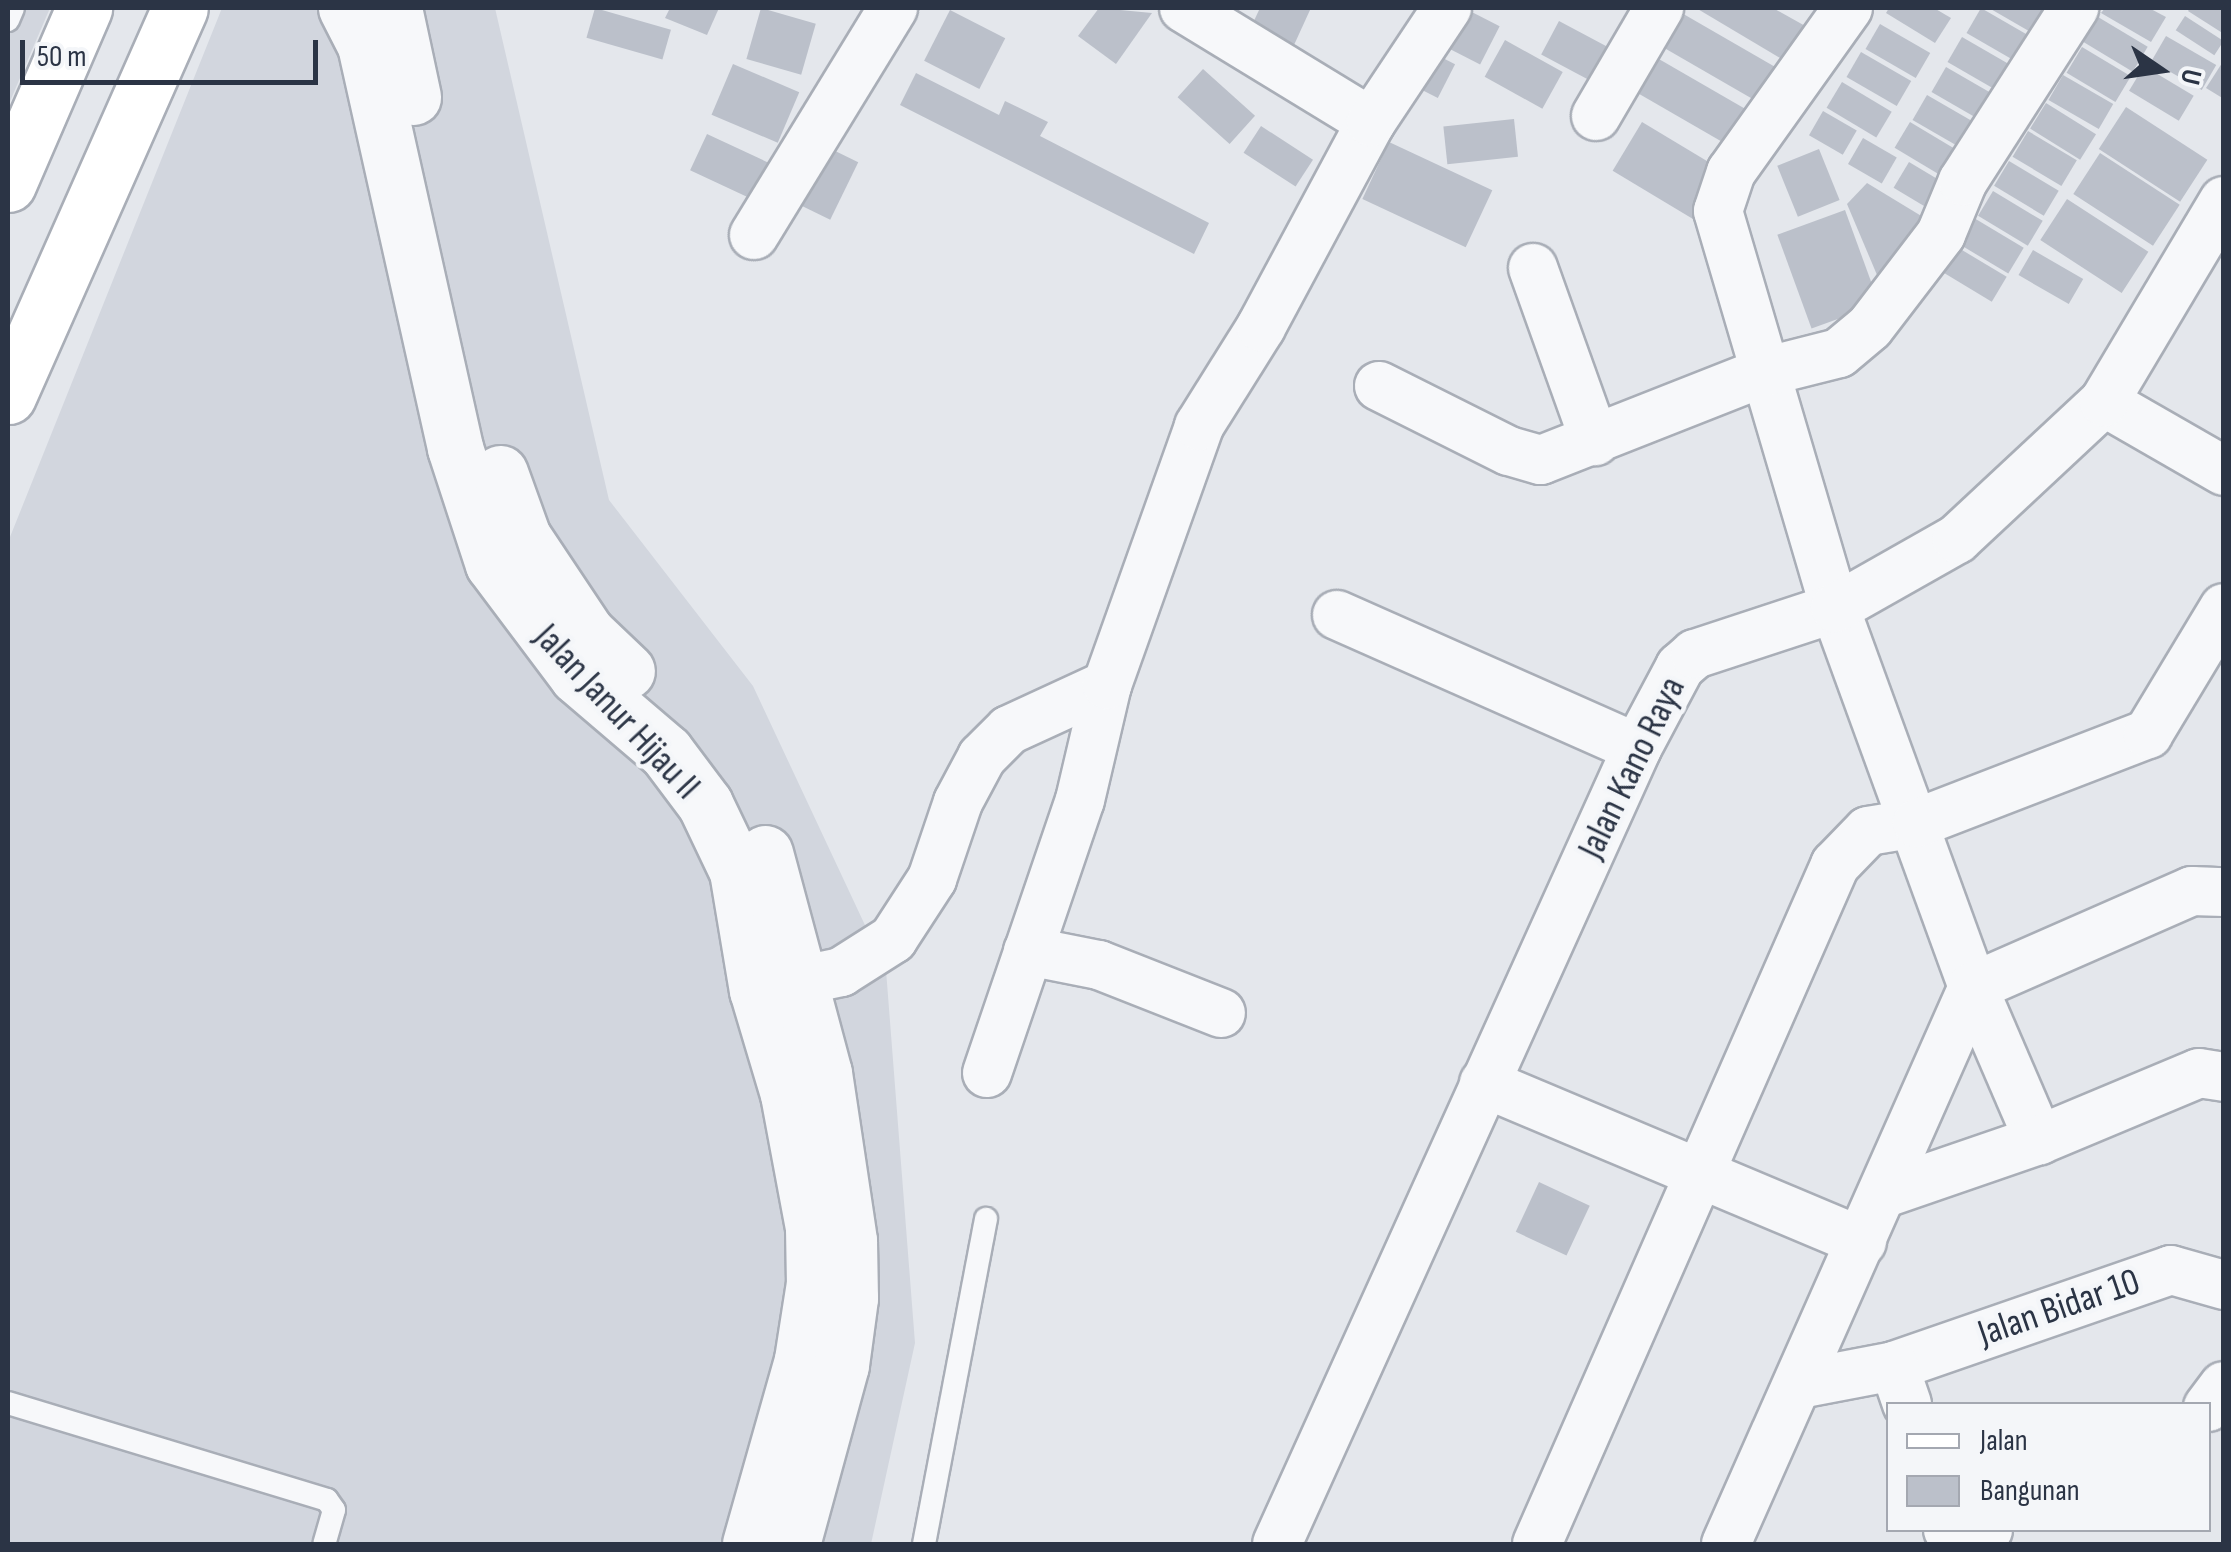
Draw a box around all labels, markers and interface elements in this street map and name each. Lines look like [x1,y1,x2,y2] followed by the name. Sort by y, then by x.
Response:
[25,20,322,82] scale bar
[2111,20,2211,120] north arrow
[37,39,86,75] text: 50 m
[2173,66,2208,88] text: U
[524,615,710,809] street label: Jalan Janur Hijau II
[1568,670,1696,866] street label: Jalan Kano Raya
[1972,1259,2146,1357] street label: Jalan Bidar 10
[1886,1402,2211,1532] legend
[1980,1423,2028,1459] text: Jalan
[1980,1473,2080,1509] text: Bangunan

